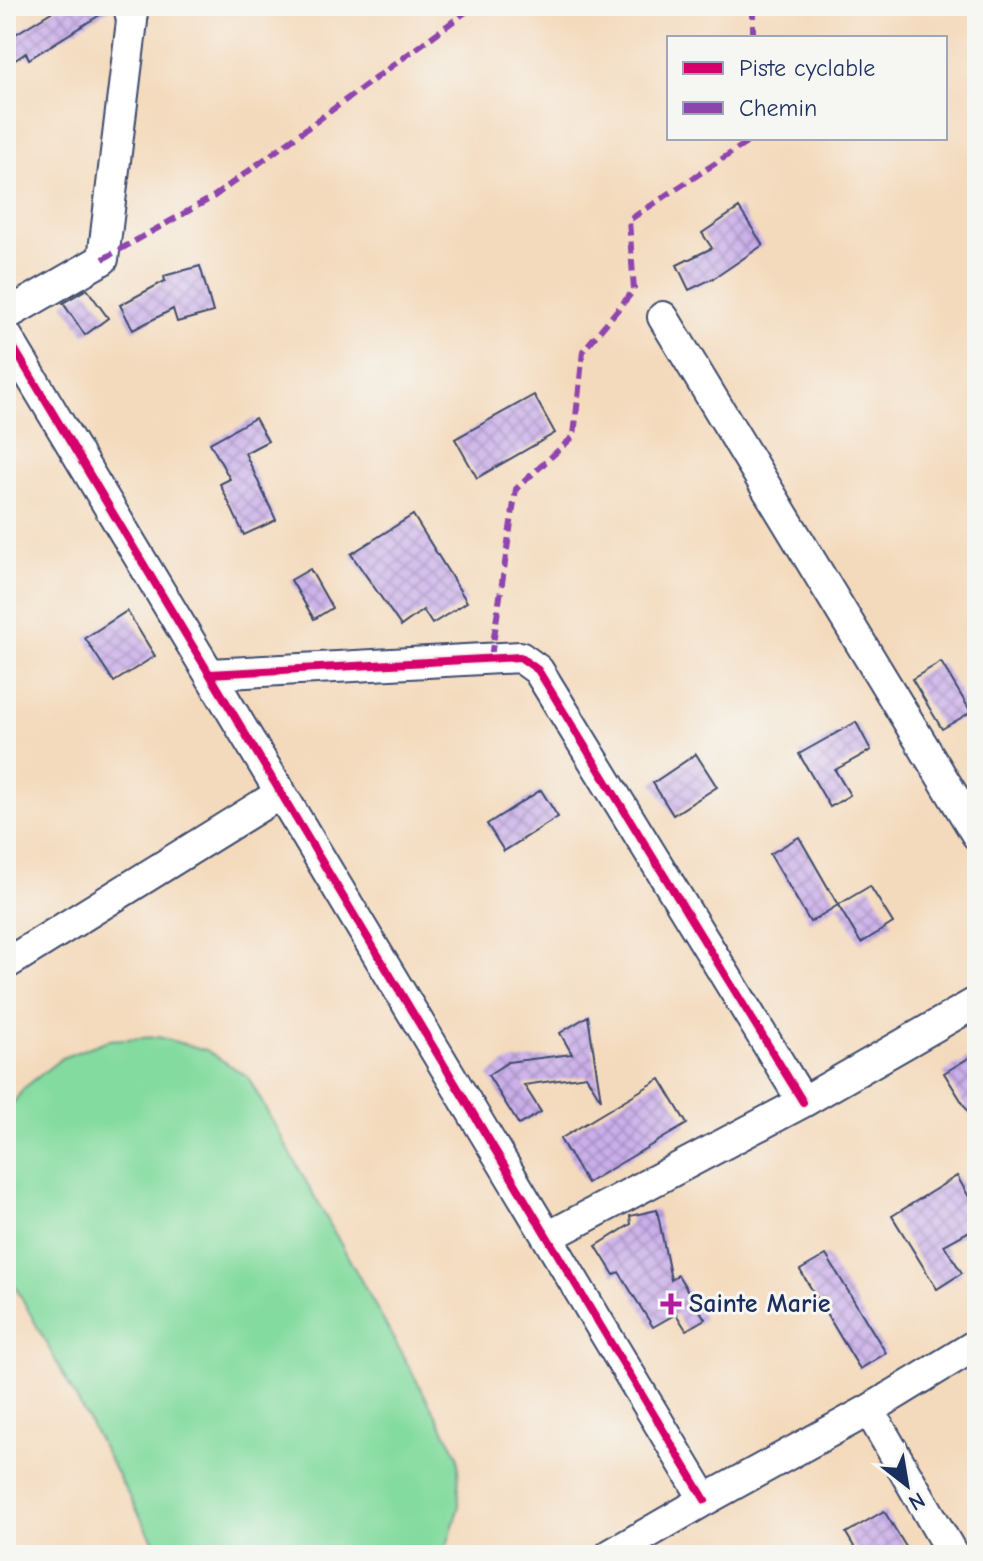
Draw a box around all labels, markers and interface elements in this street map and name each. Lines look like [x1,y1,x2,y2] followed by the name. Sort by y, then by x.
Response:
[667,36,947,140] legend
[739,54,875,82] text: Piste cyclable
[739,94,817,122] text: Chemin
[689,1289,831,1319] place label: Sainte Marie
[660,1293,682,1315] marker: Sainte Marie
[867,1445,947,1525] north arrow
[904,1486,930,1516] text: N

